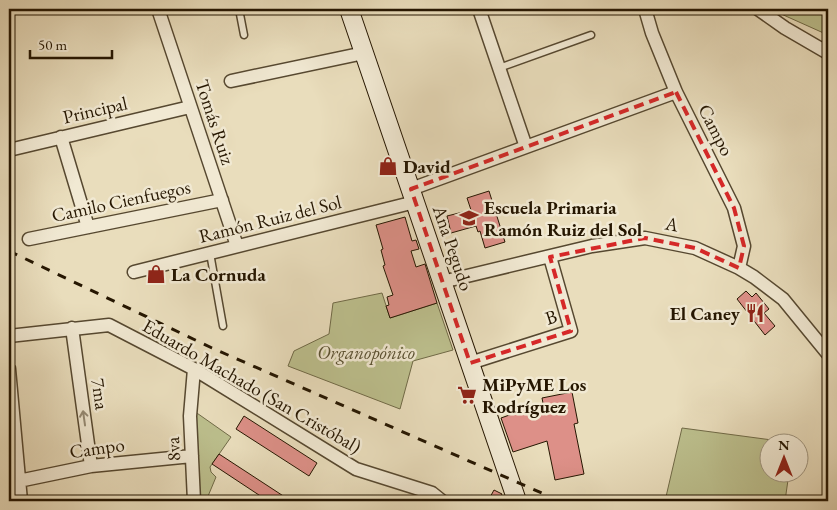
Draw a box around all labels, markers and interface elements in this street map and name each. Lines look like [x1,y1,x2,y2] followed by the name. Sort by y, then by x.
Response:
[30,28,112,60] scale bar
[38,35,67,54] text: 50 m
[190,76,241,168] street label: Tomás Ruiz
[60,90,130,130] street label: Principal
[692,100,740,160] street label: Campo
[403,154,451,179] place label: David
[377,155,399,177] shop icon: David
[49,174,193,228] street label: Camilo Cienfuegos
[196,189,344,249] street label: Ramón Ruiz del Sol
[484,195,643,242] place label: Escuela Primaria Ramón Ruiz del Sol
[426,201,479,294] street label: Ana Pegudo
[458,207,480,229] school or university icon: Escuela Primaria Ramón Ruiz del Sol
[662,210,682,238] street label: A
[171,262,267,287] place label: La Cornuda
[145,263,167,285] shop icon: La Cornuda
[670,301,741,326] place label: El Caney
[744,302,766,324] restaurant icon: El Caney
[542,303,560,331] street label: B
[138,313,366,459] street label: Eduardo Machado (San Cristóbal)
[317,340,415,365] park label: Organopónico
[482,372,587,419] place label: MiPyME Los Rodríguez
[85,377,115,412] street label: 7ma
[456,384,478,406] supermarket icon: MiPyME Los Rodríguez
[79,410,89,426] one-way arrow
[68,432,126,464] street label: Campo
[760,432,810,482] north arrow
[160,436,186,462] street label: 8va
[778,436,790,454] text: N

